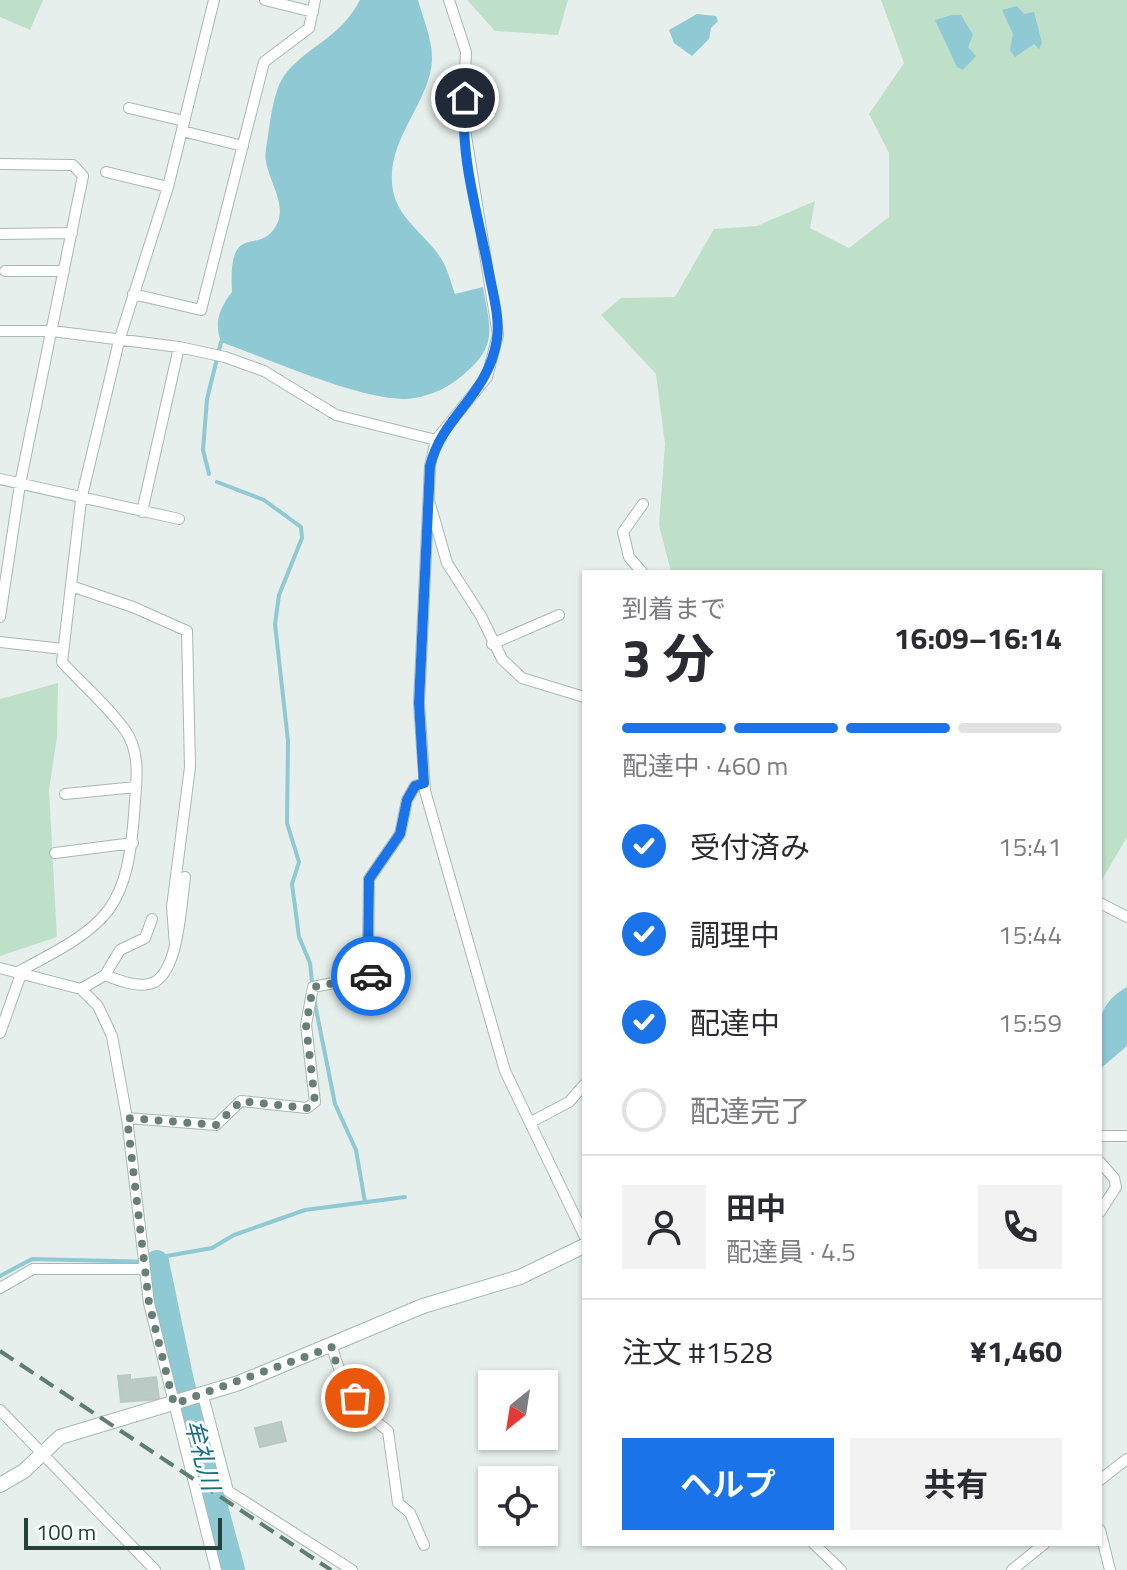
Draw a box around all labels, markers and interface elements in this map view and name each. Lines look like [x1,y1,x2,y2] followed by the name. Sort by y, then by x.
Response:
[431,64,499,132] pin
[443,76,487,120] icon: home
[622,589,726,628] text: 到着まで
[894,615,1062,661] text: 16:09–16:14
[622,618,715,697] text: 3 分
[622,746,788,785] text: 配達中 · 460 m
[622,824,666,868] icon: check
[690,824,810,870] text: 受付済み
[998,827,1062,866] text: 15:41
[622,912,666,956] icon: check
[690,912,780,958] text: 調理中
[998,915,1062,954] text: 15:44
[331,936,411,1016] courier
[349,954,393,998] icon: car
[622,1000,666,1044] icon: check
[690,1000,780,1046] text: 配達中
[998,1003,1062,1042] text: 15:59
[690,1088,810,1134] text: 配達完了
[622,1185,706,1269] button: person
[726,1185,786,1231] text: 田中
[978,1185,1062,1269] button: phone
[726,1232,856,1271] text: 配達員 · 4.5
[970,1328,1062,1374] text: ¥1,460
[622,1329,773,1375] text: 注文 #1528
[321,1364,389,1432] pin
[478,1370,558,1450] north arrow
[478,1370,558,1546] map controls
[333,1376,377,1420] icon: bag
[176,1415,230,1497] water label: 牟礼川
[622,1438,834,1530] button: ヘルプ
[850,1438,1062,1530] button: 共有
[478,1466,558,1546] button: locate
[24,1514,222,1550] scale bar
[36,1515,96,1549] text: 100 m

